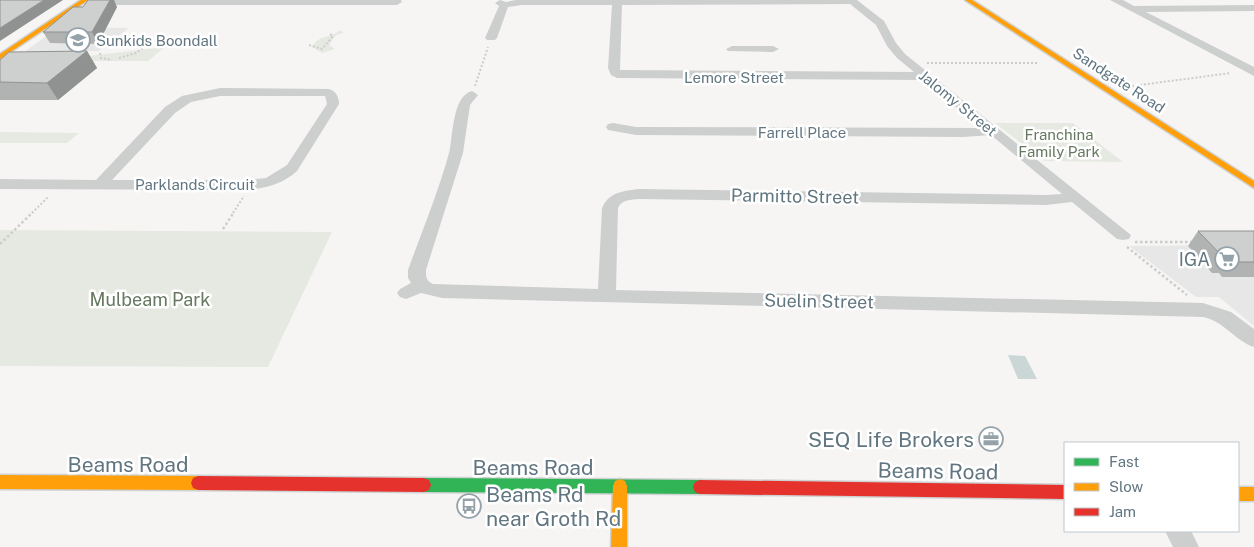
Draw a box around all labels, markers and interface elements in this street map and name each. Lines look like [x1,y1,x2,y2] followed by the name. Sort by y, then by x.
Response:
[65,27,91,53] school or university icon: Sunkids Boondall
[96,32,218,49] place label: Sunkids Boondall
[1070,44,1168,116] street label: Sandgate Road
[916,67,1000,140] street label: Jalomy Street
[684,69,784,86] street label: Lemore Street
[758,124,846,141] street label: Farrell Place
[1018,126,1100,160] park label: Franchina Family Park
[135,176,255,193] street label: Parklands Circuit
[731,184,859,208] street label: Parmitto Street
[1214,246,1240,272] supermarket icon: IGA
[1179,249,1210,270] place label: IGA
[90,289,210,310] park label: Mulbeam Park
[764,290,874,312] street label: Suelin Street
[978,426,1004,452] office icon: SEQ Life Brokers
[808,427,974,452] place label: SEQ Life Brokers
[1064,442,1239,532] legend
[68,452,188,477] street label: Beams Road
[1109,453,1139,470] text: Fast
[473,455,593,480] street label: Beams Road
[877,457,999,485] street label: Beams Road
[1109,478,1144,495] text: Slow
[486,482,621,531] place label: Beams Rd near Groth Rd
[456,493,482,519] bus stop icon: Beams Rd near Groth Rd
[1109,503,1136,520] text: Jam

